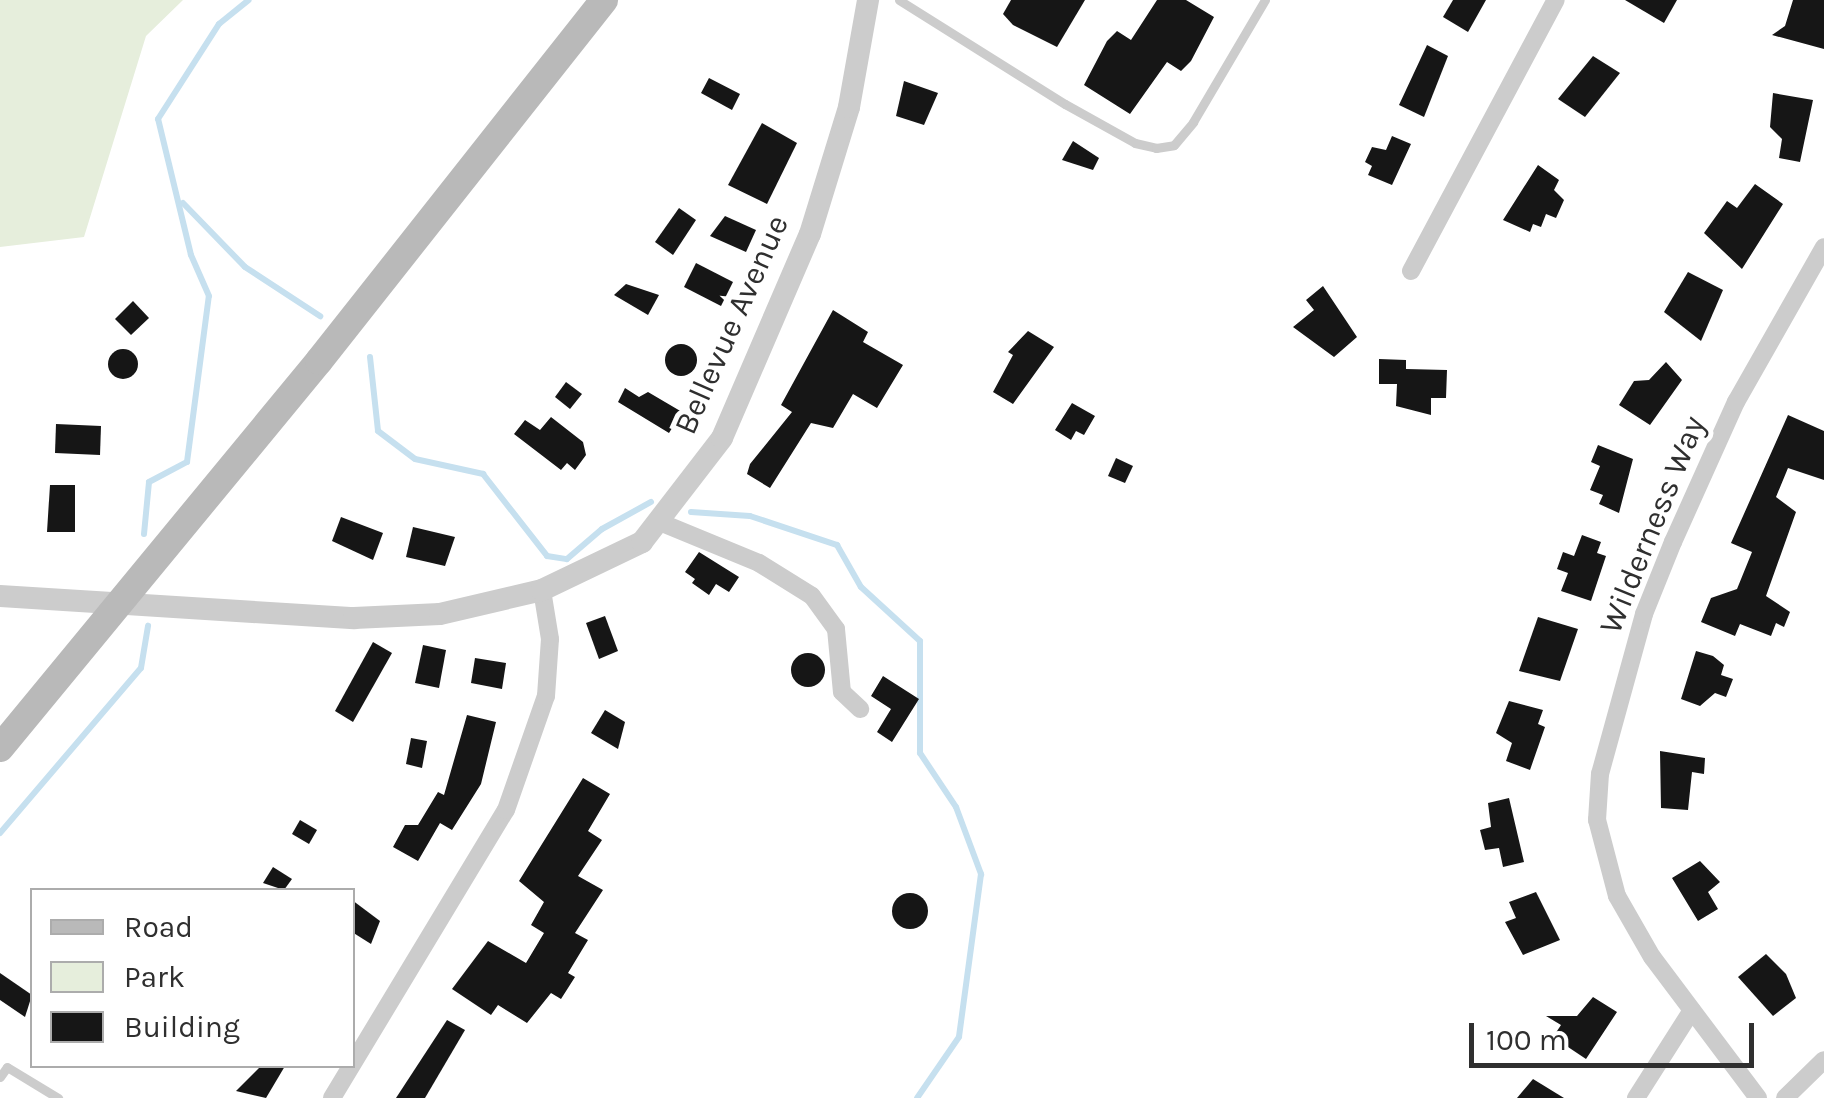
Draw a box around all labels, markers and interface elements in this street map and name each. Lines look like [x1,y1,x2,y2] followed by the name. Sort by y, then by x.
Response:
[667,210,797,440] street label: Bellevue Avenue
[1592,411,1714,639] street label: Wilderness Way
[30,888,355,1068] legend
[124,909,193,945] text: Road
[124,959,185,995] text: Park
[1474,1003,1759,1065] scale bar
[124,1009,240,1045] text: Building
[1486,1022,1567,1058] text: 100 m

